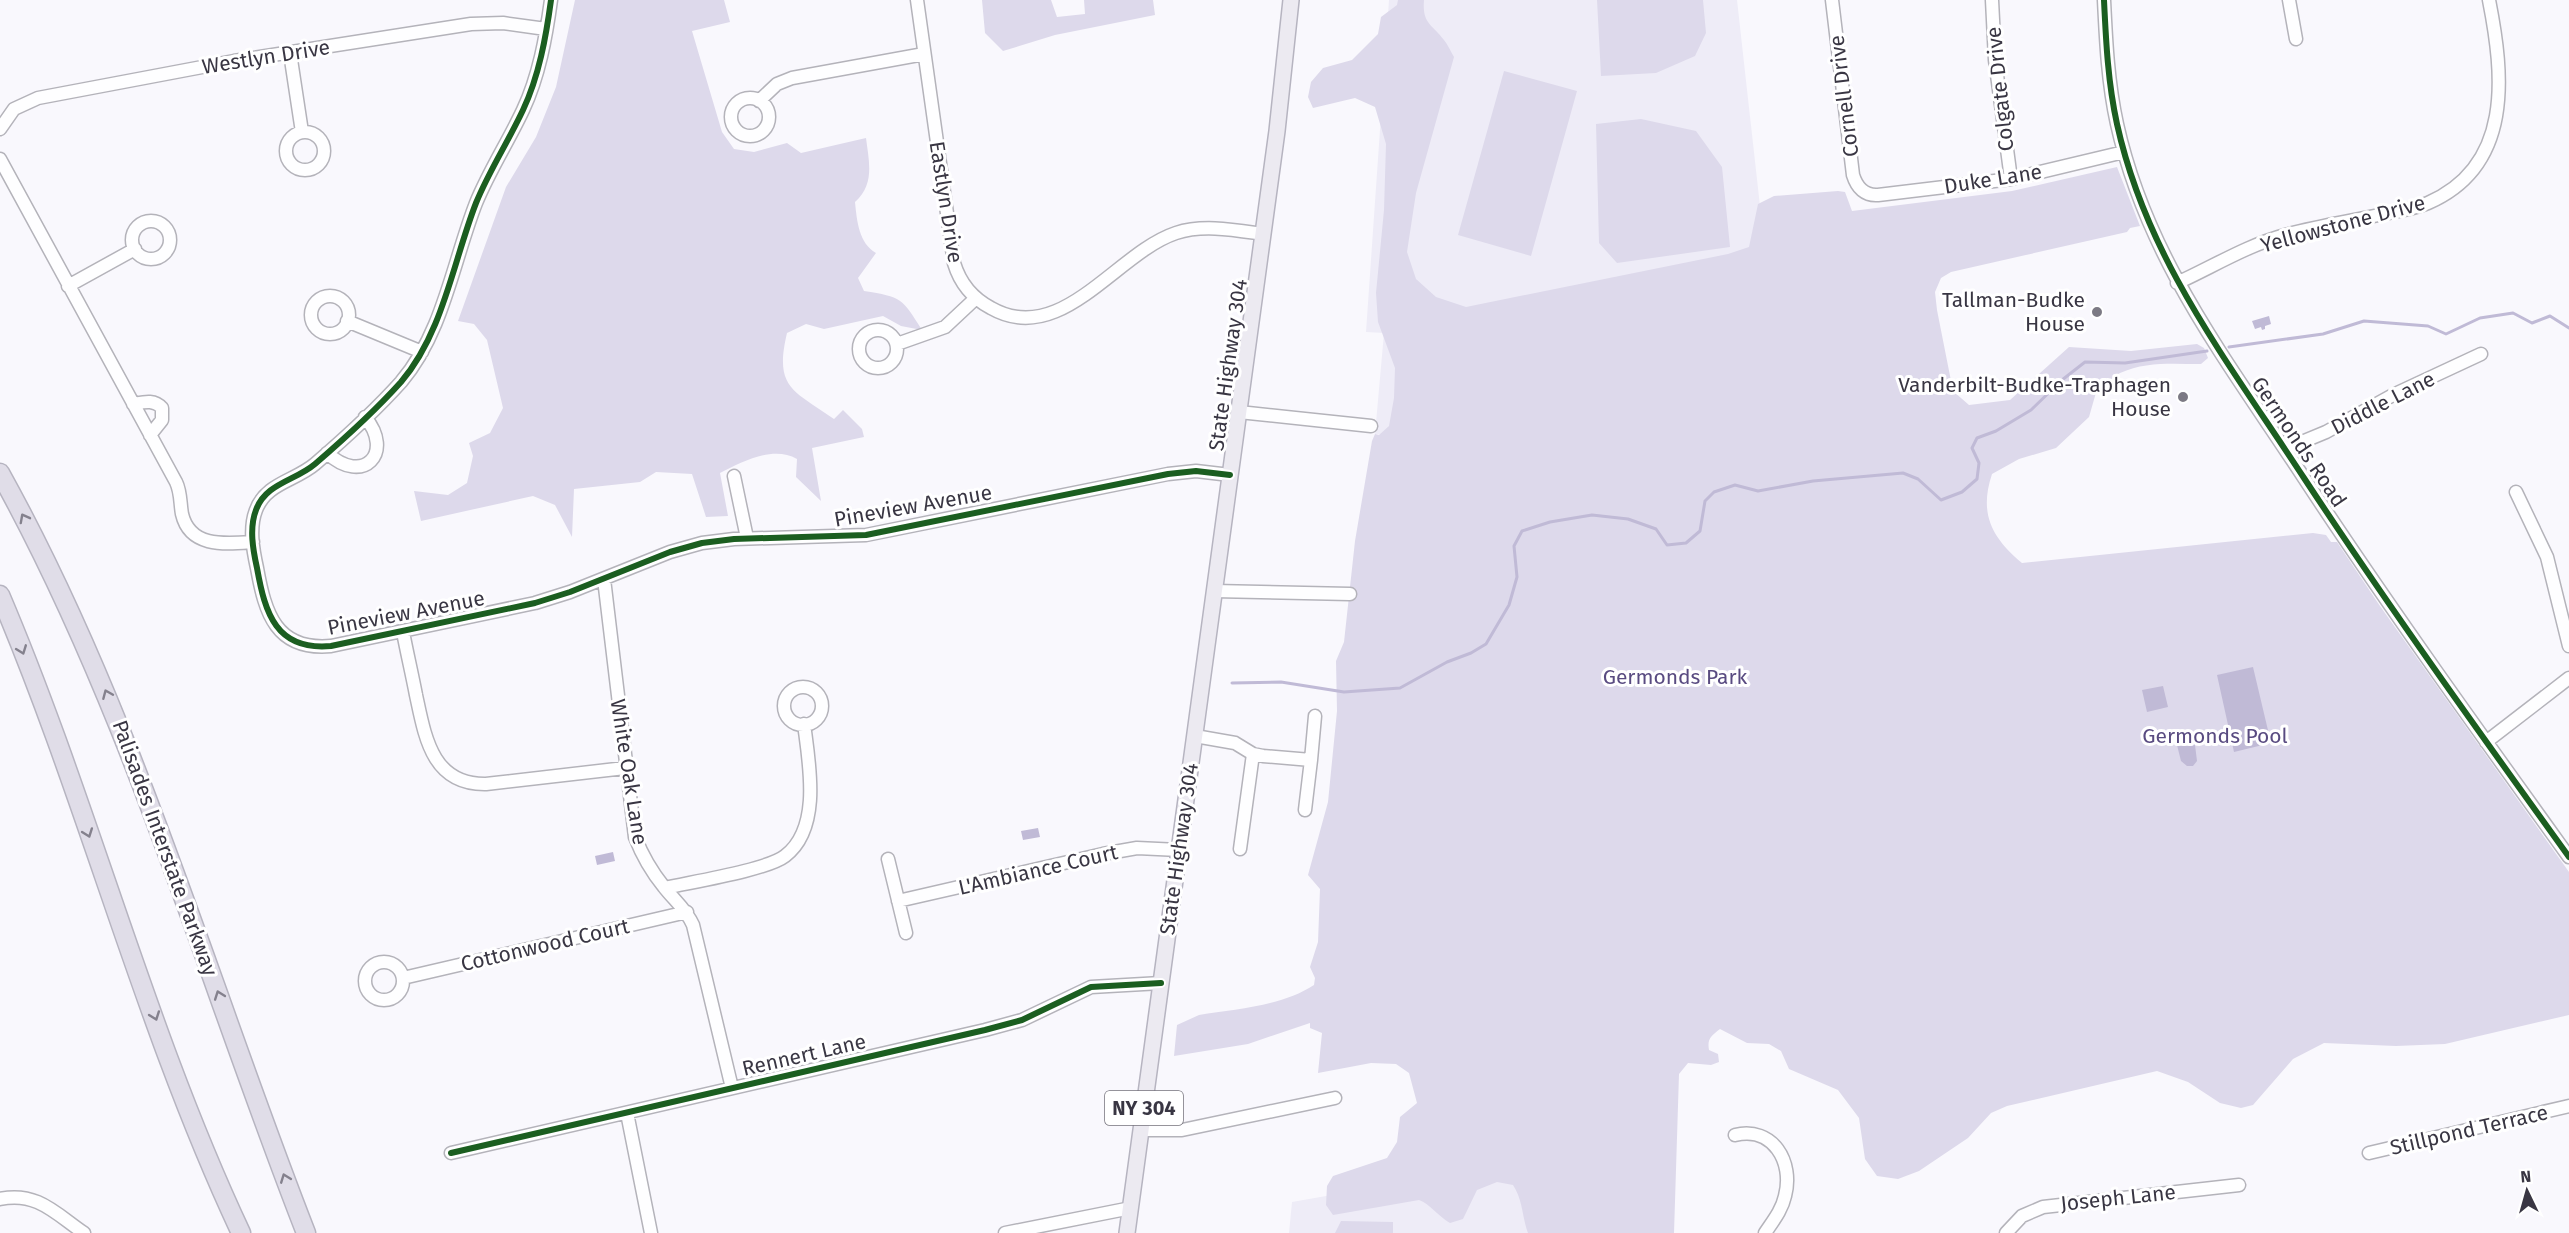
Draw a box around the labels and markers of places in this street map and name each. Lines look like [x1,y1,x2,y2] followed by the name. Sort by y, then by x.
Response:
[1942,287,2085,337] place label: Tallman-Budke House
[2090,305,2104,319] marker: Tallman-Budke House
[1898,372,2171,422] place label: Vanderbilt-Budke-Traphagen House
[2176,390,2190,404] marker: Vanderbilt-Budke-Traphagen House

